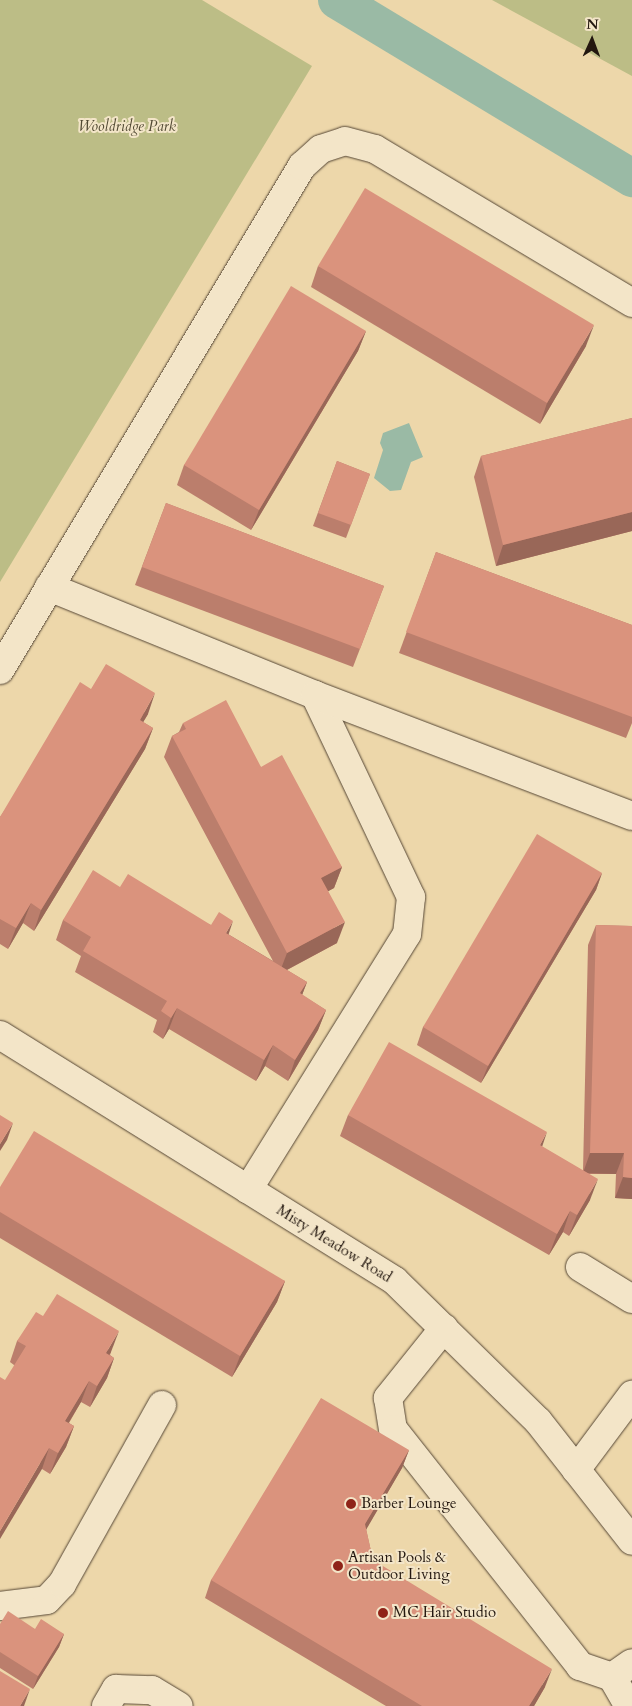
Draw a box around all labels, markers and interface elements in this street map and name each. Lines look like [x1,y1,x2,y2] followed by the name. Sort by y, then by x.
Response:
[567,15,617,65] north arrow
[586,15,599,34] text: N
[78,118,176,136] park label: Wooldridge Park
[273,1201,395,1287] street label: Misty Meadow Road
[361,1495,457,1513] place label: Barber Lounge
[345,1498,357,1510] marker: Barber Lounge
[348,1548,450,1583] place label: Artisan Pools & Outdoor Living
[332,1560,344,1572] marker: Artisan Pools & Outdoor Living
[393,1604,496,1622] place label: MC Hair Studio
[377,1607,389,1619] marker: MC Hair Studio

